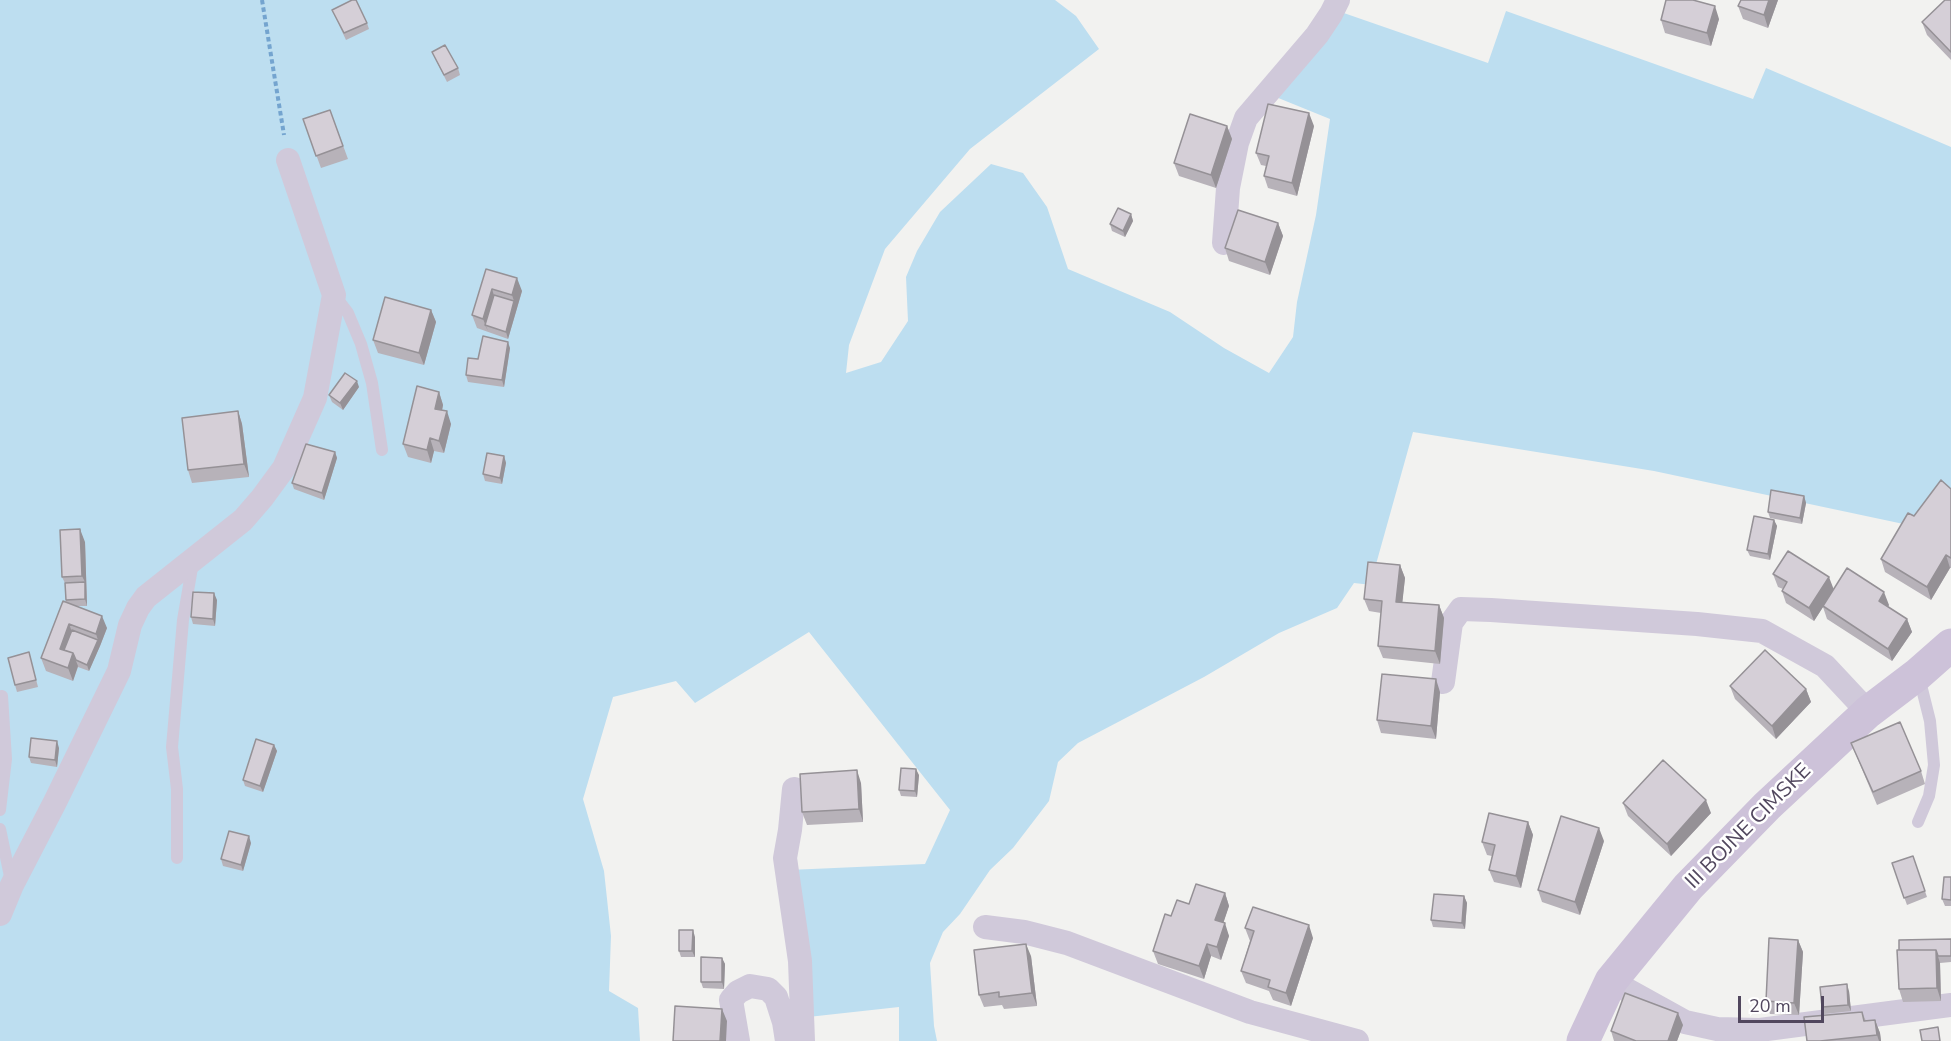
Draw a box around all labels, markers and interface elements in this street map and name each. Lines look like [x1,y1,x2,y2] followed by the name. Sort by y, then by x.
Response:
[1681,759,1817,895] street label: III BOJNE CIMSKE
[1741,984,1826,1022] scale bar
[1749,994,1791,1018] text: 20 m

